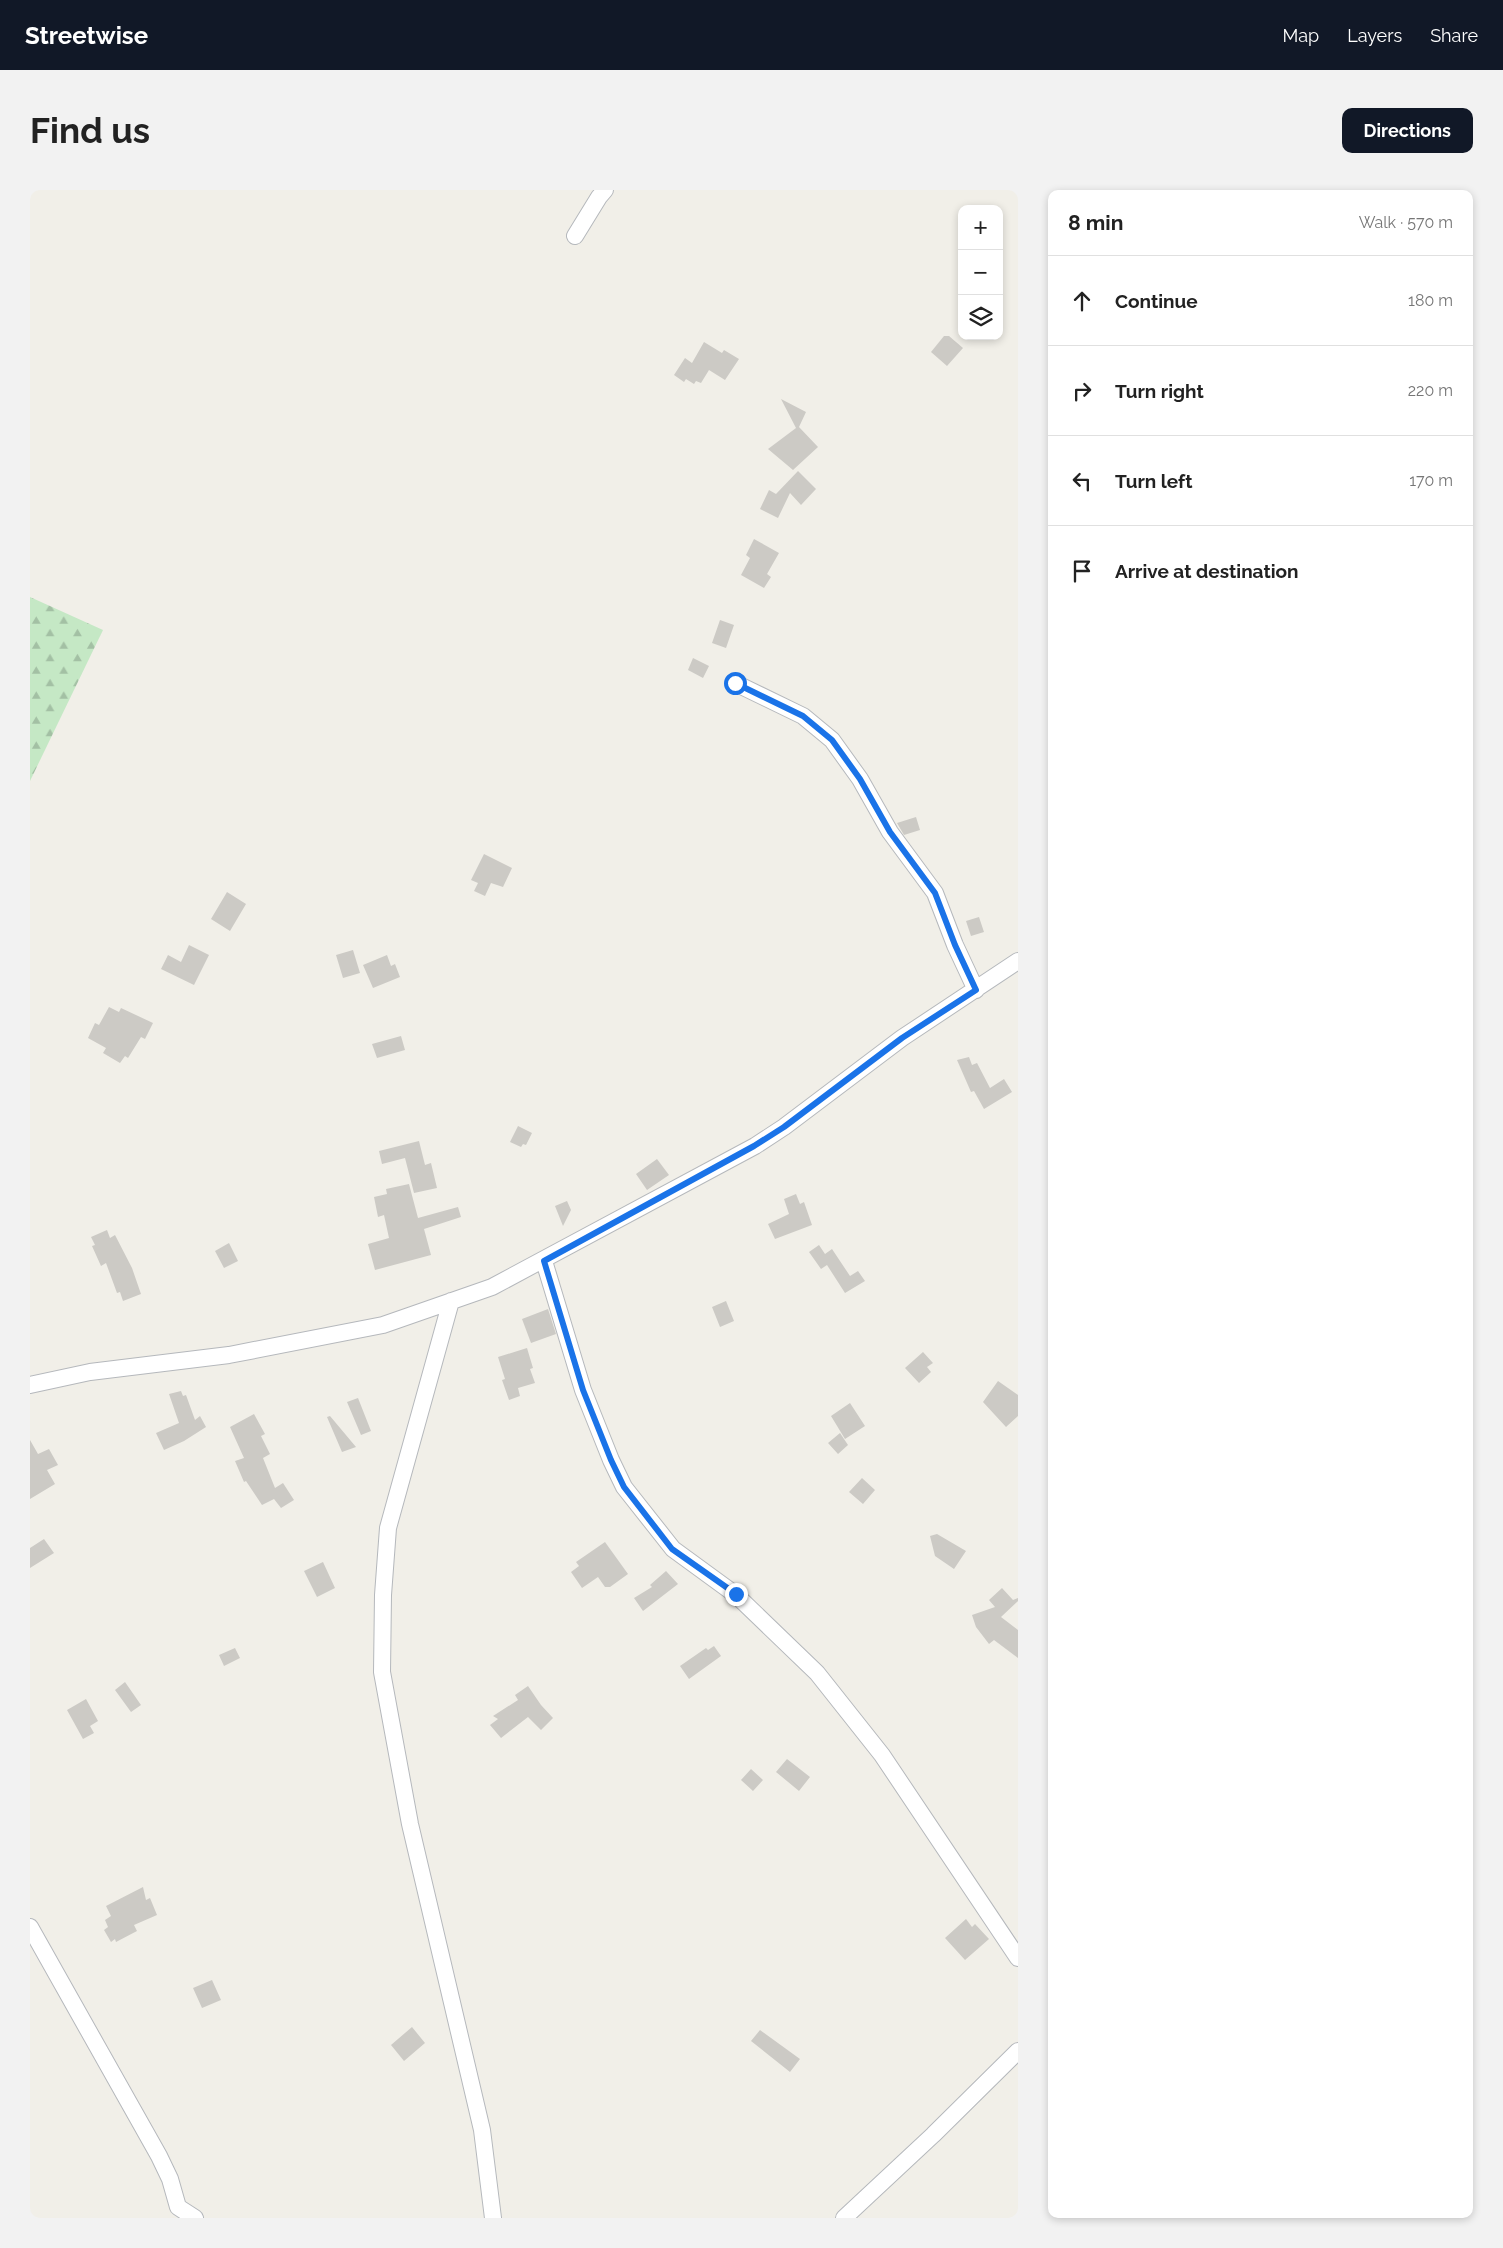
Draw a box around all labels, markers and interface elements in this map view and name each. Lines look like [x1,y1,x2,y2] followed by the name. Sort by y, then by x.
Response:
[25,21,148,50] text: Streetwise
[1283,25,1319,46] text: Map
[1347,25,1402,46] text: Layers
[1430,25,1478,46] text: Share
[1342,108,1473,153] button: Directions
[30,110,150,151] text: Find us
[958,205,1003,340] map controls
[958,205,1003,250] button: +
[1068,210,1123,235] text: 8 min
[1359,213,1453,232] text: Walk · 570 m
[958,250,1003,295] button: −
[1068,287,1096,315] icon: ahead
[1115,290,1198,312] text: Continue
[1408,291,1453,310] text: 180 m
[958,295,1003,340] button: layers
[1068,377,1096,405] icon: right
[1115,380,1204,402] text: Turn right
[1408,381,1453,400] text: 220 m
[1068,467,1096,495] icon: left
[1115,470,1192,492] text: Turn left
[1409,471,1453,490] text: 170 m
[1068,557,1096,585] icon: arrive
[1115,560,1299,582] text: Arrive at destination
[724,672,747,695] route start
[725,1583,748,1606] route end

